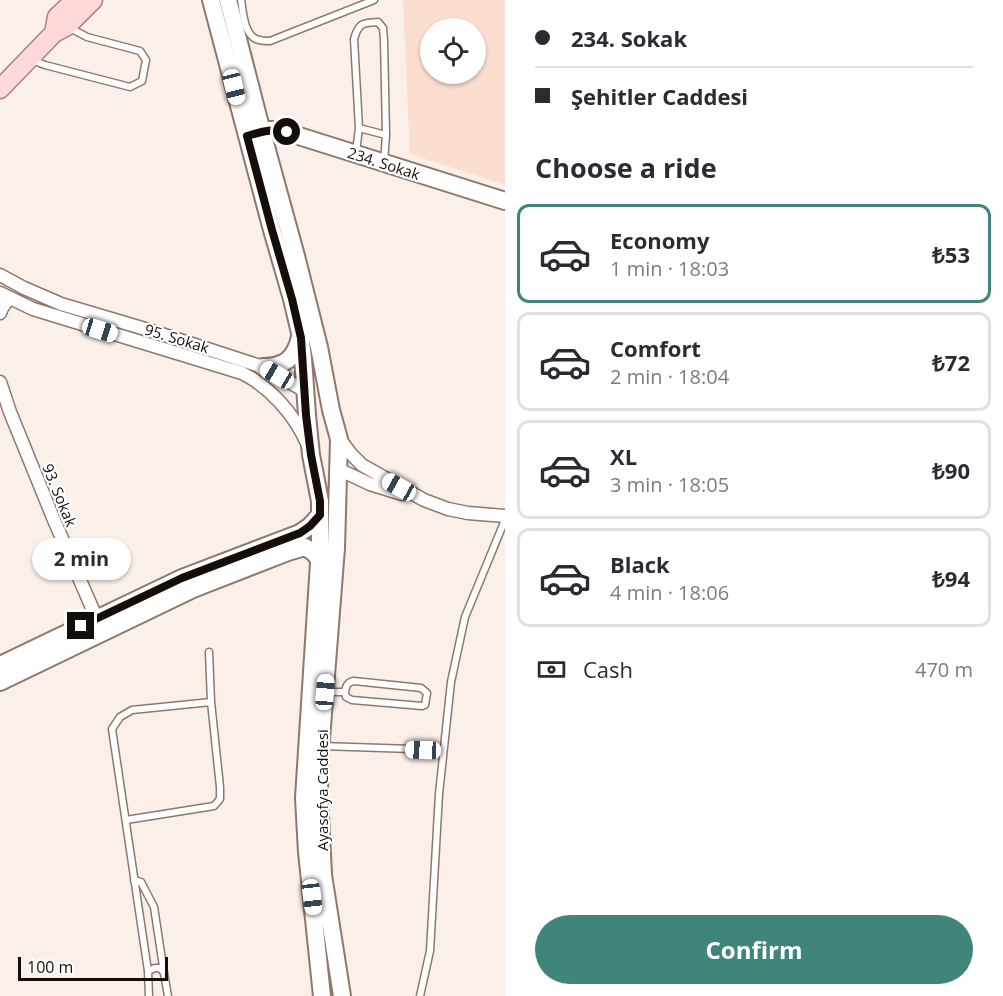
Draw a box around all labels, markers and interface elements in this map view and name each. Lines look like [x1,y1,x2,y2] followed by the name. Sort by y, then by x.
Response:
[420,18,486,84] map controls
[420,18,486,84] button: locate
[571,23,687,53] text: 234. Sokak
[221,67,247,107] car
[571,81,748,111] text: Şehitler Caddesi
[273,118,300,145] route start
[345,142,423,184] street label: 234. Sokak
[535,149,717,186] text: Choose a ride
[610,225,709,255] text: Economy
[538,227,592,281] icon: car
[932,239,970,269] text: ₺53
[610,255,729,282] text: 1 min · 18:03
[80,316,120,344] car
[142,319,212,357] street label: 95. Sokak
[610,333,701,363] text: Comfort
[538,335,592,389] icon: car
[932,347,970,377] text: ₺72
[257,358,297,392] car
[610,363,729,390] text: 2 min · 18:04
[610,441,637,471] text: XL
[538,443,592,497] icon: car
[932,455,970,485] text: ₺90
[38,460,82,530] street label: 93. Sokak
[379,470,419,504] car
[610,471,729,498] text: 3 min · 18:05
[32,539,130,581] callout: 2 min
[54,545,109,572] text: 2 min
[610,549,670,579] text: Black
[538,551,592,605] icon: car
[932,563,970,593] text: ₺94
[610,579,729,606] text: 4 min · 18:06
[67,612,94,639] route end
[535,653,568,686] icon: cash
[583,654,633,684] text: Cash
[915,656,973,683] text: 470 m
[315,673,335,711] car
[312,729,332,851] street label: Ayasofya Caddesi
[405,740,441,760] car
[301,878,323,916] car
[535,915,973,984] button: Confirm
[18,954,168,982] scale bar
[27,956,73,978] text: 100 m

